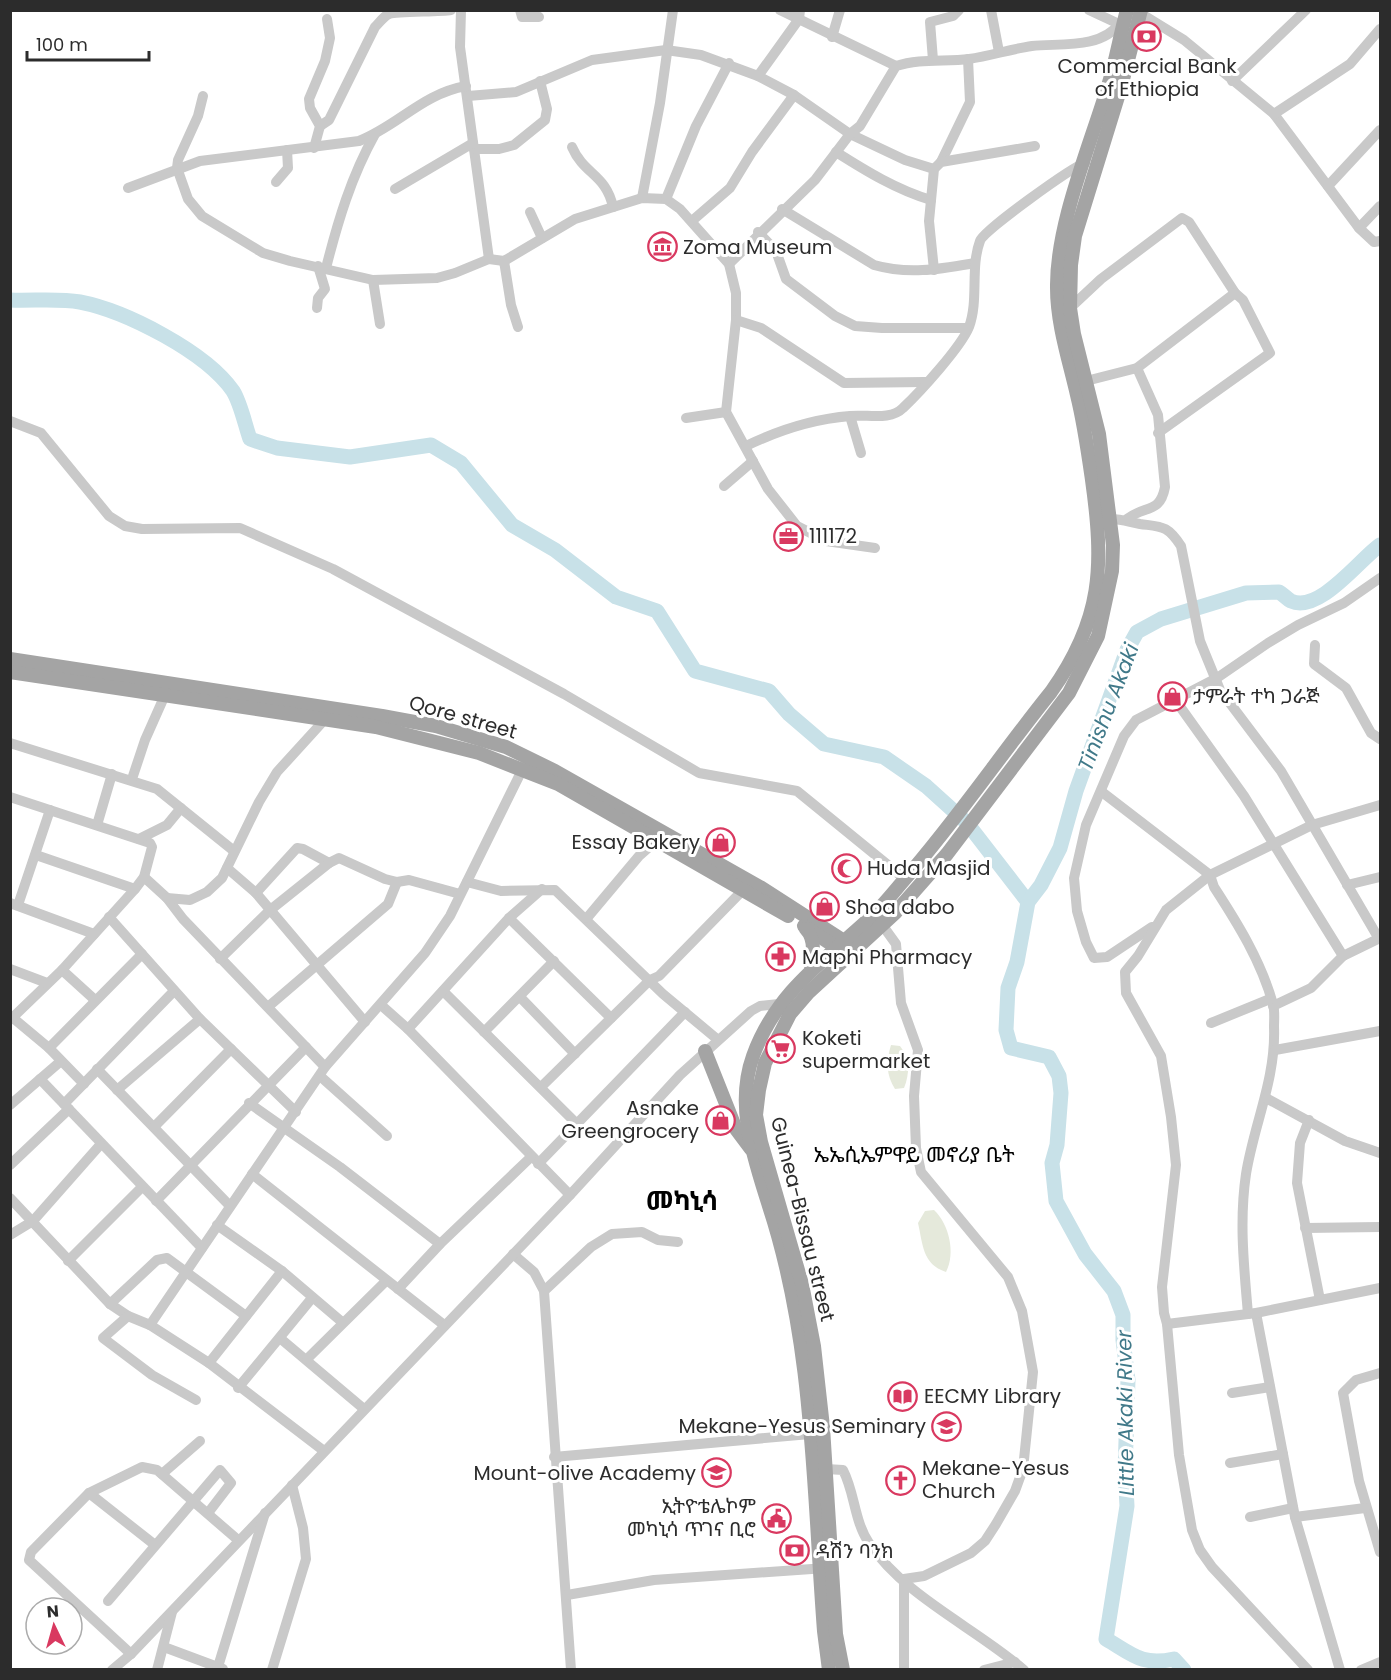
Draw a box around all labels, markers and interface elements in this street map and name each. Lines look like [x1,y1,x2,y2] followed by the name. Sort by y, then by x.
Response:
[1131,20,1163,52] bank icon: Commercial Bank of Ethiopia
[27,24,148,62] scale bar
[36,32,88,57] text: 100 m
[1057,52,1237,103] place label: Commercial Bank of Ethiopia
[646,231,678,263] museum icon: Zoma Museum
[683,233,832,261] place label: Zoma Museum
[772,520,804,552] office icon: 111172
[809,522,857,550] place label: 111172
[1070,638,1146,775] water label: Tinishu Akaki
[1156,680,1188,712] shop icon: ታምራት ተካ ጋራጅ
[1193,682,1320,710] place label: ታምራት ተካ ጋራጅ
[406,688,520,746] street label: Qore street
[705,826,737,858] shop icon: Essay Bakery
[572,828,700,856] place label: Essay Bakery
[830,852,862,884] mosque icon: Huda Masjid
[867,854,991,882] place label: Huda Masjid
[808,891,840,923] shop icon: Shoa dabo
[845,893,955,921] place label: Shoa dabo
[765,941,797,973] pharmacy icon: Maphi Pharmacy
[802,943,972,971] place label: Maphi Pharmacy
[802,1024,930,1075] place label: Koketi supermarket
[765,1033,797,1065] supermarket icon: Koketi supermarket
[561,1094,699,1145] place label: Asnake Greengrocery
[704,1104,736,1136] shop icon: Asnake Greengrocery
[764,1114,842,1324] street label: Guinea-Bissau street
[813,1140,1015,1169] district label: ኤኤሲኤምዋይ መኖሪያ ቤት
[646,1183,718,1219] district label: መካኒሳ
[1109,1329,1141,1496] water label: Little Akaki River
[887,1380,919,1412] library icon: EECMY Library
[924,1382,1061,1410] place label: EECMY Library
[931,1410,963,1442] school or university icon: Mekane-Yesus Seminary
[679,1412,926,1440] place label: Mekane-Yesus Seminary
[922,1454,1069,1505] place label: Mekane-Yesus Church
[701,1457,733,1489] school or university icon: Mount-olive Academy
[474,1459,696,1487] place label: Mount-olive Academy
[885,1464,917,1496] church icon: Mekane-Yesus Church
[627,1492,756,1543] place label: ኢትዮቴሌኮም መካኒሳ ጥገና ቢሮ
[761,1502,793,1534] public building icon: ኢትዮቴሌኮም መካኒሳ ጥገና ቢሮ
[779,1535,811,1567] bank icon: ዳሽን ባንክ
[816,1537,894,1565] place label: ዳሽን ባንክ
[24,1596,84,1656] north arrow
[46,1600,60,1624] text: N

